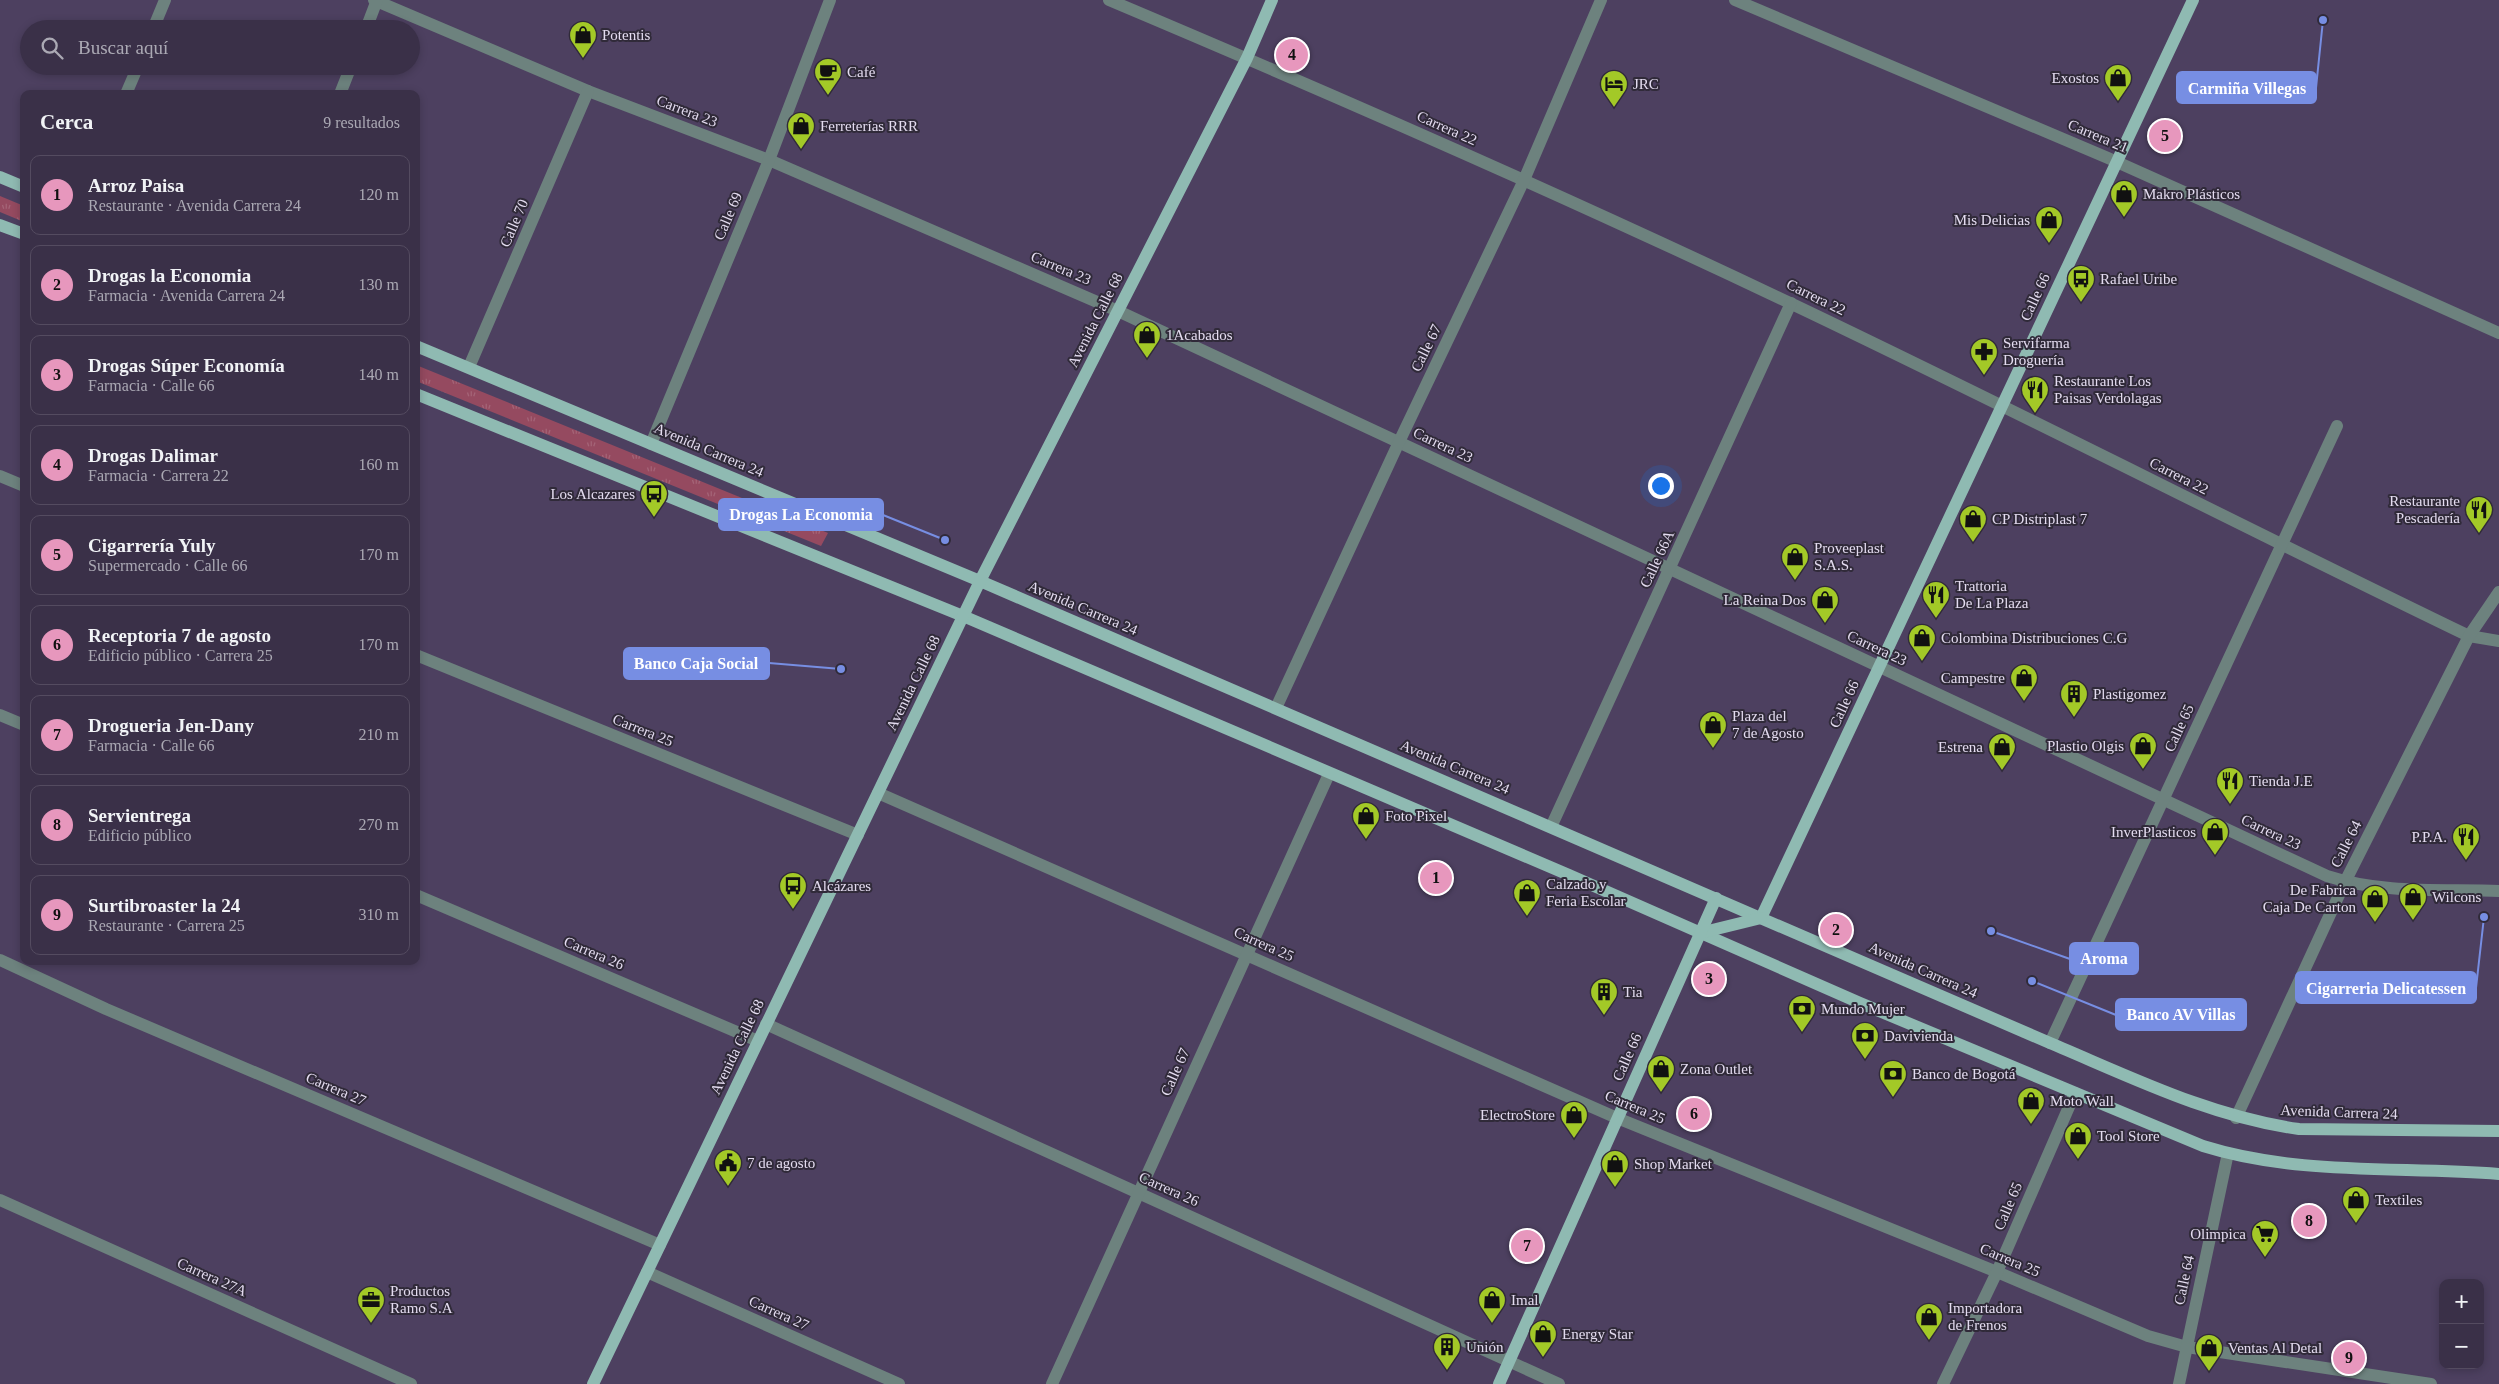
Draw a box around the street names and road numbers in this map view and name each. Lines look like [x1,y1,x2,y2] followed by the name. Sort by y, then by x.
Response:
[654,92,720,130] street label: Carrera 23
[1415,108,1479,148] street label: Carrera 22
[2066,116,2130,156] street label: Carrera 21
[711,190,745,242] street label: Calle 69
[497,197,531,249] street label: Calle 70
[1029,248,1093,288] street label: Carrera 23
[1064,270,1126,370] street label: Avenida Calle 68
[2017,270,2053,323] street label: Calle 66
[1784,276,1848,318] street label: Carrera 22
[1408,321,1444,374] street label: Calle 67
[652,420,767,480] street label: Avenida Carrera 24
[1411,424,1475,466] street label: Carrera 23
[2147,454,2211,498] street label: Carrera 22
[1637,528,1677,590] street label: Calle 66A
[1026,578,1141,638] street label: Avenida Carrera 24
[1845,627,1909,669] street label: Carrera 23
[883,633,943,733] street label: Avenida Calle 68
[1826,677,1862,730] street label: Calle 66
[2161,702,2197,754] street label: Calle 65
[610,711,676,749] street label: Carrera 25
[1398,737,1513,797] street label: Avenida Carrera 24
[2239,811,2303,853] street label: Carrera 23
[2327,817,2365,870] street label: Calle 64
[1232,924,1296,964] street label: Carrera 25
[562,933,627,973] street label: Carrera 26
[1866,939,1980,1001] street label: Avenida Carrera 24
[707,997,767,1097] street label: Avenida Calle 68
[1609,1030,1645,1083] street label: Calle 66
[1157,1045,1193,1098] street label: Calle 67
[304,1069,369,1109] street label: Carrera 27
[1603,1087,1667,1127] street label: Carrera 25
[2280,1102,2398,1122] street label: Avenida Carrera 24
[1137,1169,1202,1209] street label: Carrera 26
[1991,1180,2025,1232] street label: Calle 65
[1978,1240,2042,1280] street label: Carrera 25
[2171,1253,2197,1306] street label: Calle 64
[175,1255,249,1300] street label: Carrera 27A
[747,1293,812,1333] street label: Carrera 27

